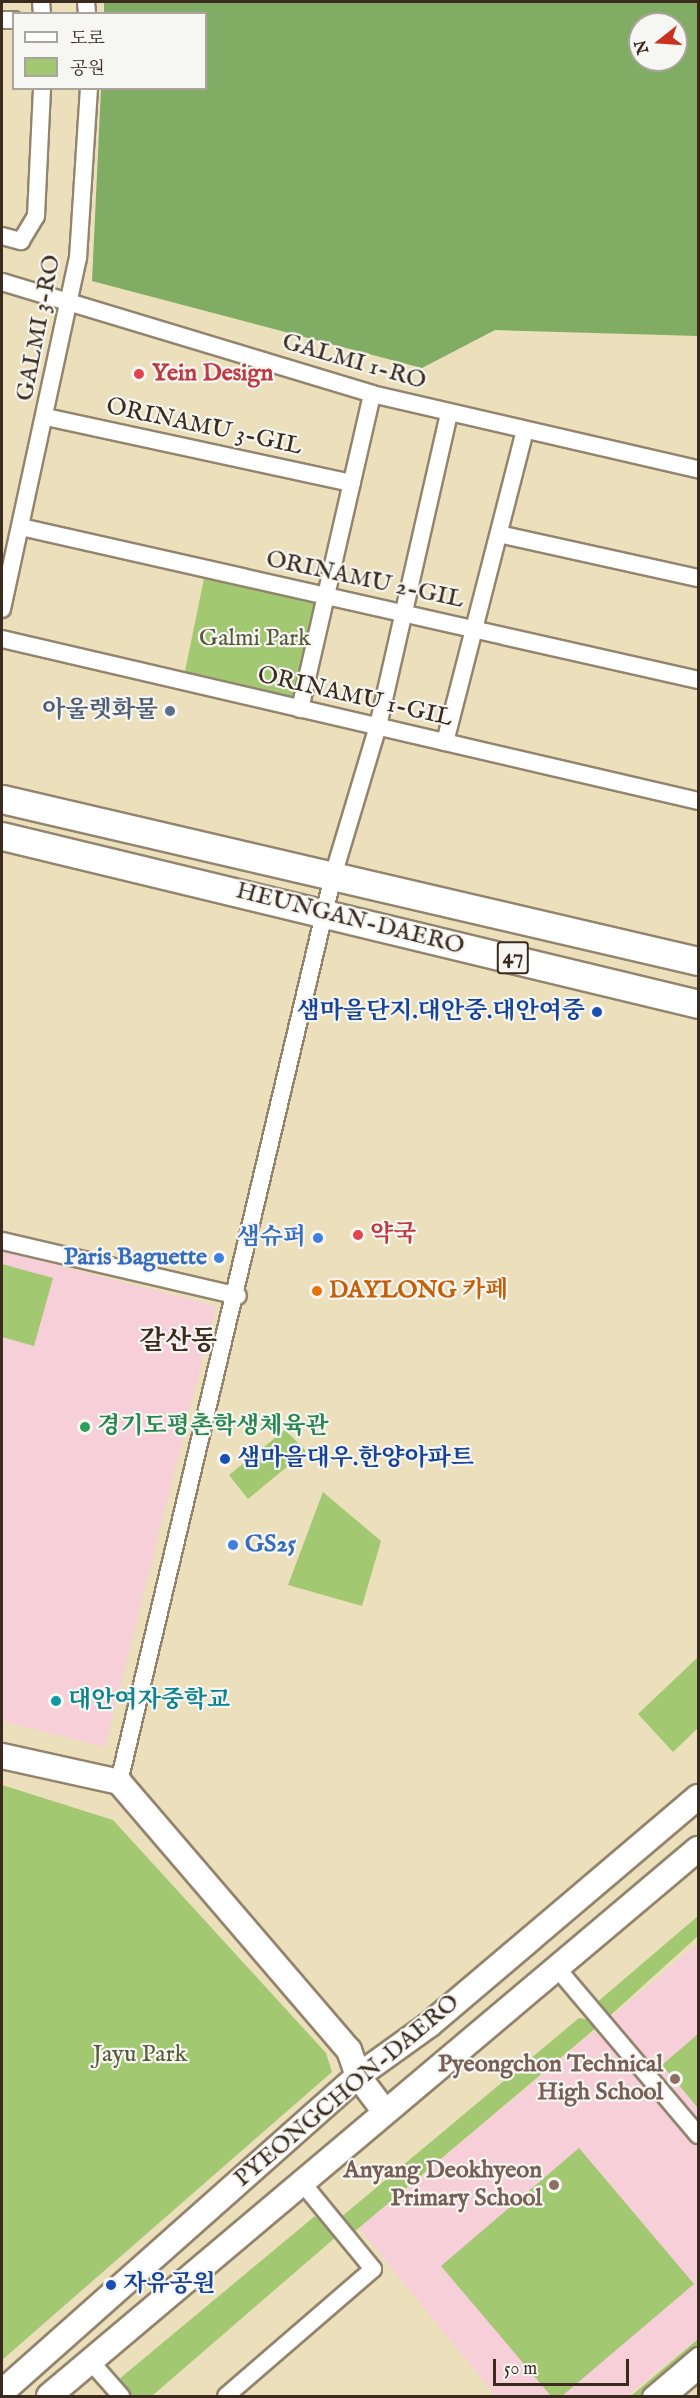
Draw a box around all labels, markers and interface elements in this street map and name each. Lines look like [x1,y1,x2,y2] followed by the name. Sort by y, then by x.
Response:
[12,12,207,90] legend
[628,12,688,72] north arrow
[70,28,105,51] text: 도로
[631,37,654,56] text: N
[70,58,105,81] text: 공원
[11,253,67,403] street label: GALMI 3-RO
[279,328,429,396] street label: GALMI 1-RO
[152,360,273,388] place label: Yein Design
[130,365,148,383] marker: Yein Design
[104,392,304,462] street label: ORINAMU 3-GIL
[263,545,467,615] street label: ORINAMU 2-GIL
[199,625,311,653] park label: Galmi Park
[255,661,455,733] street label: ORINAMU 1-GIL
[42,697,158,725] place label: 아울렛화물
[163,704,177,718] marker: 아울렛화물
[233,877,467,961] street label: HEUNGAN-DAERO
[496,939,530,977] road number: 47
[297,998,585,1026] place label: 샘마을단지.대안중.대안여중
[590,1005,604,1019] marker: 샘마을단지.대안중.대안여중
[370,1221,416,1249] place label: 약국
[236,1224,306,1252] place label: 샘슈퍼
[351,1228,365,1242] marker: 약국
[311,1231,325,1245] marker: 샘슈퍼
[64,1244,207,1272] place label: Paris Baguette
[212,1251,226,1265] marker: Paris Baguette
[329,1277,508,1305] place label: DAYLONG 카페
[310,1284,324,1298] marker: DAYLONG 카페
[139,1327,217,1359] district label: 갈산동
[97,1413,329,1441] place label: 경기도평촌학생체육관
[78,1420,92,1434] marker: 경기도평촌학생체육관
[237,1445,474,1473] place label: 샘마을대우.한양아파트
[218,1452,232,1466] marker: 샘마을대우.한양아파트
[245,1531,296,1559] place label: GS25
[226,1538,240,1552] marker: GS25
[68,1687,230,1715] place label: 대안여자중학교
[49,1694,63,1708] marker: 대안여자중학교
[229,1988,465,2194] street label: PYEONGCHON-DAERO
[93,2041,187,2069] park label: Jayu Park
[438,2051,663,2107] place label: Pyeongchon Technical High School
[668,2072,682,2086] marker: Pyeongchon Technical High School
[344,2157,542,2213] place label: Anyang Deokhyeon Primary School
[547,2178,561,2192] marker: Anyang Deokhyeon Primary School
[123,2271,216,2299] place label: 자유공원
[104,2278,118,2292] marker: 자유공원
[496,2347,632,2385] scale bar
[504,2358,537,2381] text: 50 m

